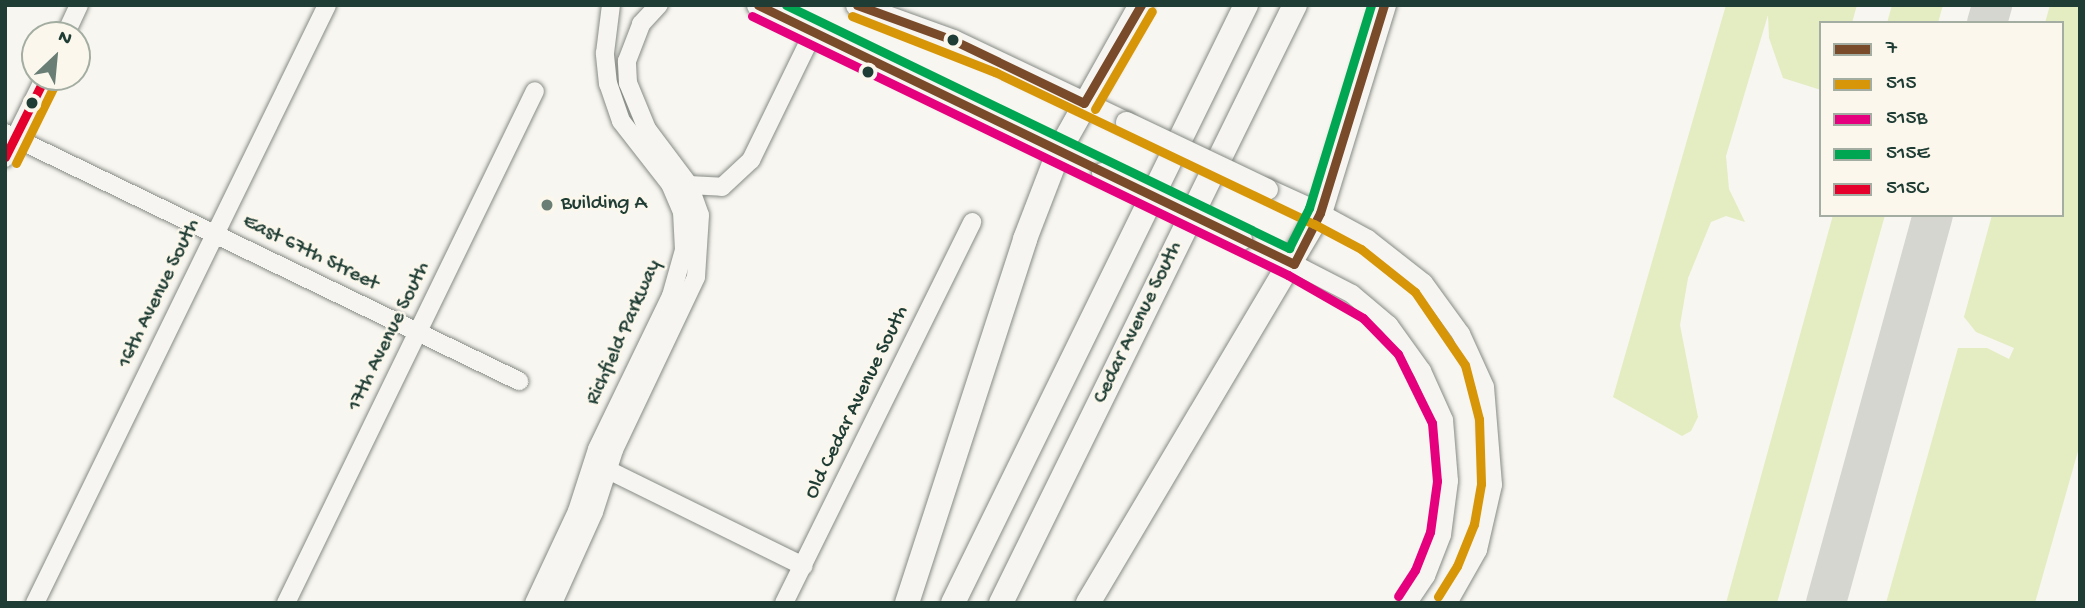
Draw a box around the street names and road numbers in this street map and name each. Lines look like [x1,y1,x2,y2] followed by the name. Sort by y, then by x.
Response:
[238,210,382,298] street label: East 67th Street
[113,215,207,373] street label: 16th Avenue South
[1089,238,1189,408] street label: Cedar Avenue South
[582,257,668,409] street label: Richfield Parkway
[343,258,437,416] street label: 17th Avenue South
[800,302,916,504] street label: Old Cedar Avenue South

